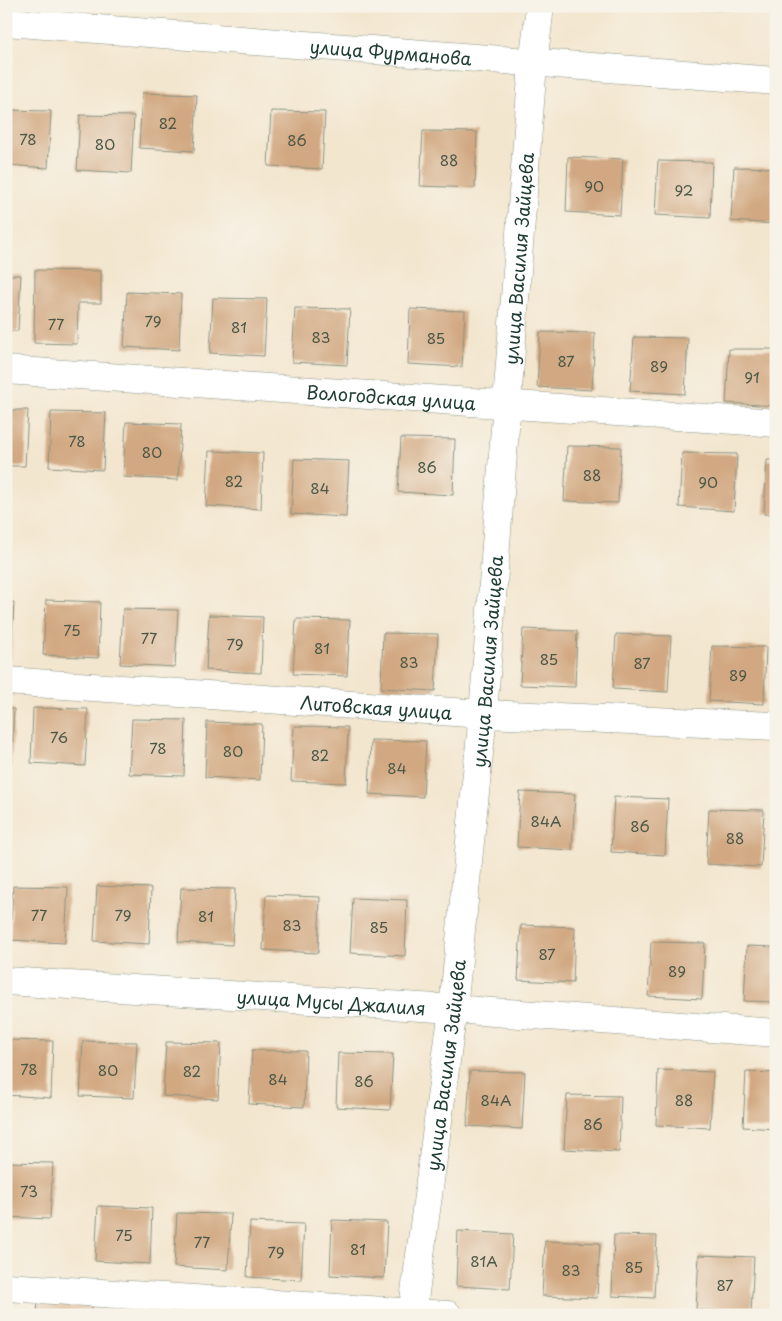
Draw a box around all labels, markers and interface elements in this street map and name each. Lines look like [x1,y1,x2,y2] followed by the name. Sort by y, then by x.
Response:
[309,32,474,71] street label: улица Фурманова
[159,111,177,134] house number: 82
[19,127,37,150] house number: 78
[287,128,307,151] house number: 86
[95,132,115,155] house number: 80
[440,148,458,171] house number: 88
[496,151,540,366] street label: улица Василия Зайцева
[584,174,604,197] house number: 90
[675,178,693,201] house number: 92
[144,309,162,332] house number: 79
[48,312,64,335] house number: 77
[231,315,247,338] house number: 81
[311,325,331,348] house number: 83
[427,326,445,349] house number: 85
[557,349,575,372] house number: 87
[650,354,668,377] house number: 89
[744,365,760,388] house number: 91
[305,377,478,416] street label: Вологодская улица
[68,429,86,452] house number: 78
[142,440,162,463] house number: 80
[417,455,437,478] house number: 86
[583,463,601,486] house number: 88
[225,469,243,492] house number: 82
[698,470,718,493] house number: 90
[310,476,330,499] house number: 84
[464,553,509,769] street label: улица Василия Зайцева
[63,618,81,641] house number: 75
[141,626,157,649] house number: 77
[226,632,244,655] house number: 79
[314,636,330,659] house number: 81
[540,647,558,670] house number: 85
[399,650,419,673] house number: 83
[633,651,651,674] house number: 87
[729,663,747,686] house number: 89
[299,688,454,725] street label: Литовская улица
[50,725,68,748] house number: 76
[149,736,167,759] house number: 78
[223,739,243,762] house number: 80
[311,743,329,766] house number: 82
[387,756,407,779] house number: 84
[531,809,561,832] house number: 84А
[630,814,650,837] house number: 86
[726,826,744,849] house number: 88
[31,903,47,926] house number: 77
[114,903,132,926] house number: 79
[198,904,214,927] house number: 81
[282,913,302,936] house number: 83
[370,915,388,938] house number: 85
[538,942,556,965] house number: 87
[418,957,472,1173] street label: улица Василия Зайцева
[668,959,686,982] house number: 89
[236,982,427,1021] street label: улица Мусы Джалиля
[20,1057,38,1080] house number: 78
[98,1058,118,1081] house number: 80
[183,1059,201,1082] house number: 82
[268,1067,288,1090] house number: 84
[354,1069,374,1092] house number: 86
[481,1088,511,1111] house number: 84А
[675,1088,693,1111] house number: 88
[583,1112,603,1135] house number: 86
[20,1179,38,1202] house number: 73
[115,1223,133,1246] house number: 75
[194,1230,210,1253] house number: 77
[350,1237,366,1260] house number: 81
[267,1240,285,1263] house number: 79
[470,1249,498,1272] house number: 81А
[625,1255,643,1278] house number: 85
[561,1258,581,1281] house number: 83
[716,1273,734,1296] house number: 87

